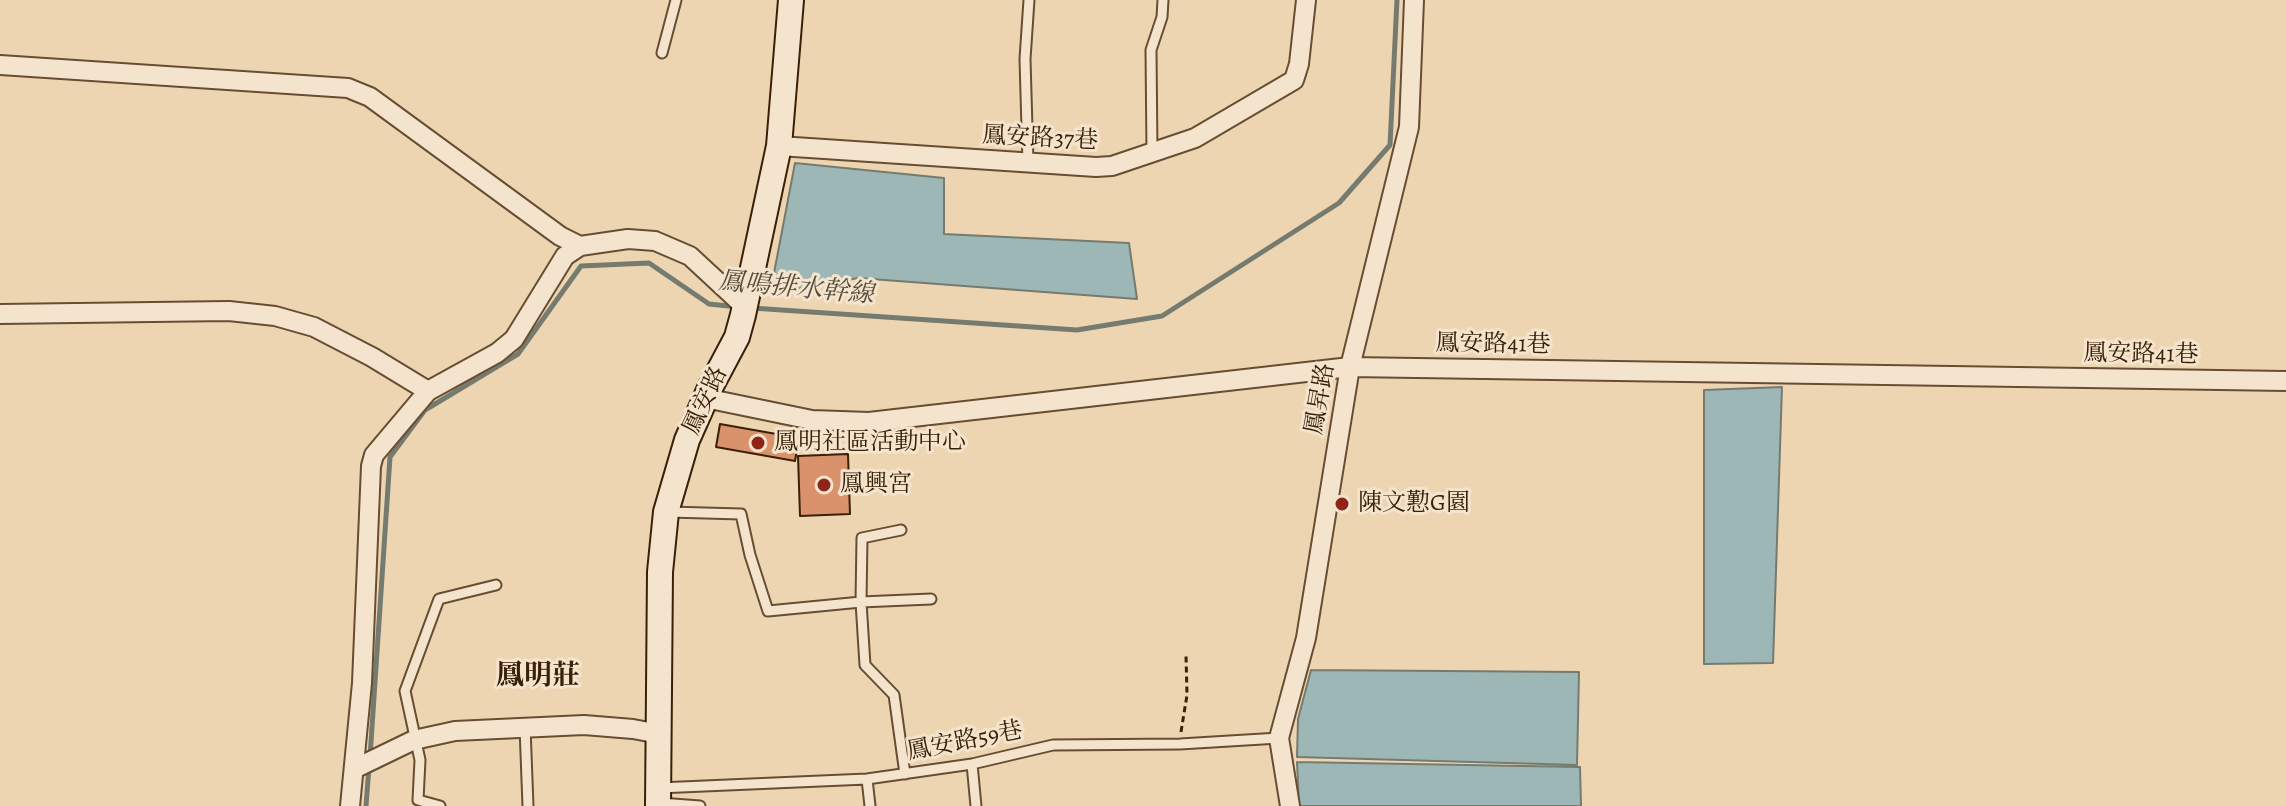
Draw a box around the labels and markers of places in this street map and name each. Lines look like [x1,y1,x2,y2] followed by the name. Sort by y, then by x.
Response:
[774,429,966,457] place label: 鳳明社區活動中心
[749,434,767,452] marker: 鳳明社區活動中心
[840,471,912,499] place label: 鳳興宮
[815,476,833,494] marker: 鳳興宮
[1358,490,1470,518] place label: 陳文懃G園
[1333,495,1351,513] marker: 陳文懃G園

